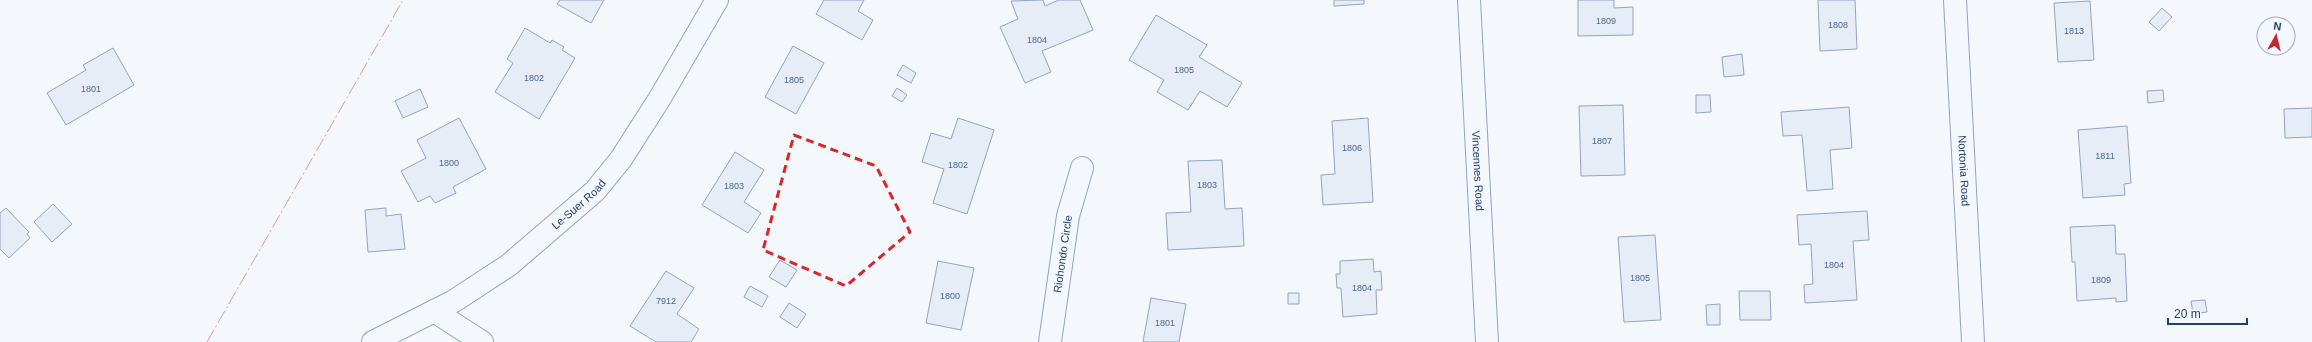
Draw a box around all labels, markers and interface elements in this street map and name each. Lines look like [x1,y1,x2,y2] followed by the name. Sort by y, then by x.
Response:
[1596,16,1616,26] house number: 1809
[2256,16,2296,56] north arrow
[1828,20,1848,30] house number: 1808
[2273,20,2282,33] text: N
[2064,26,2084,36] house number: 1813
[1027,35,1047,45] house number: 1804
[1174,65,1194,75] house number: 1805
[524,73,544,83] house number: 1802
[784,75,804,85] house number: 1805
[81,84,101,94] house number: 1801
[1470,130,1486,211] street label: Vincennes Road
[1956,135,1972,207] street label: Nortonia Road
[1592,136,1612,146] house number: 1807
[1342,143,1362,153] house number: 1806
[2095,151,2115,161] house number: 1811
[439,158,459,168] house number: 1800
[948,160,968,170] house number: 1802
[549,177,608,232] street label: Le-Suer Road
[1197,180,1217,190] house number: 1803
[724,181,744,191] house number: 1803
[1051,214,1074,294] street label: Riohondo Circle
[1824,260,1844,270] house number: 1804
[1630,273,1650,283] house number: 1805
[2091,275,2111,285] house number: 1809
[1352,283,1372,293] house number: 1804
[940,291,960,301] house number: 1800
[656,296,676,306] house number: 7912
[2168,300,2247,326] scale bar
[2174,307,2201,321] text: 20 m
[1155,318,1175,328] house number: 1801

